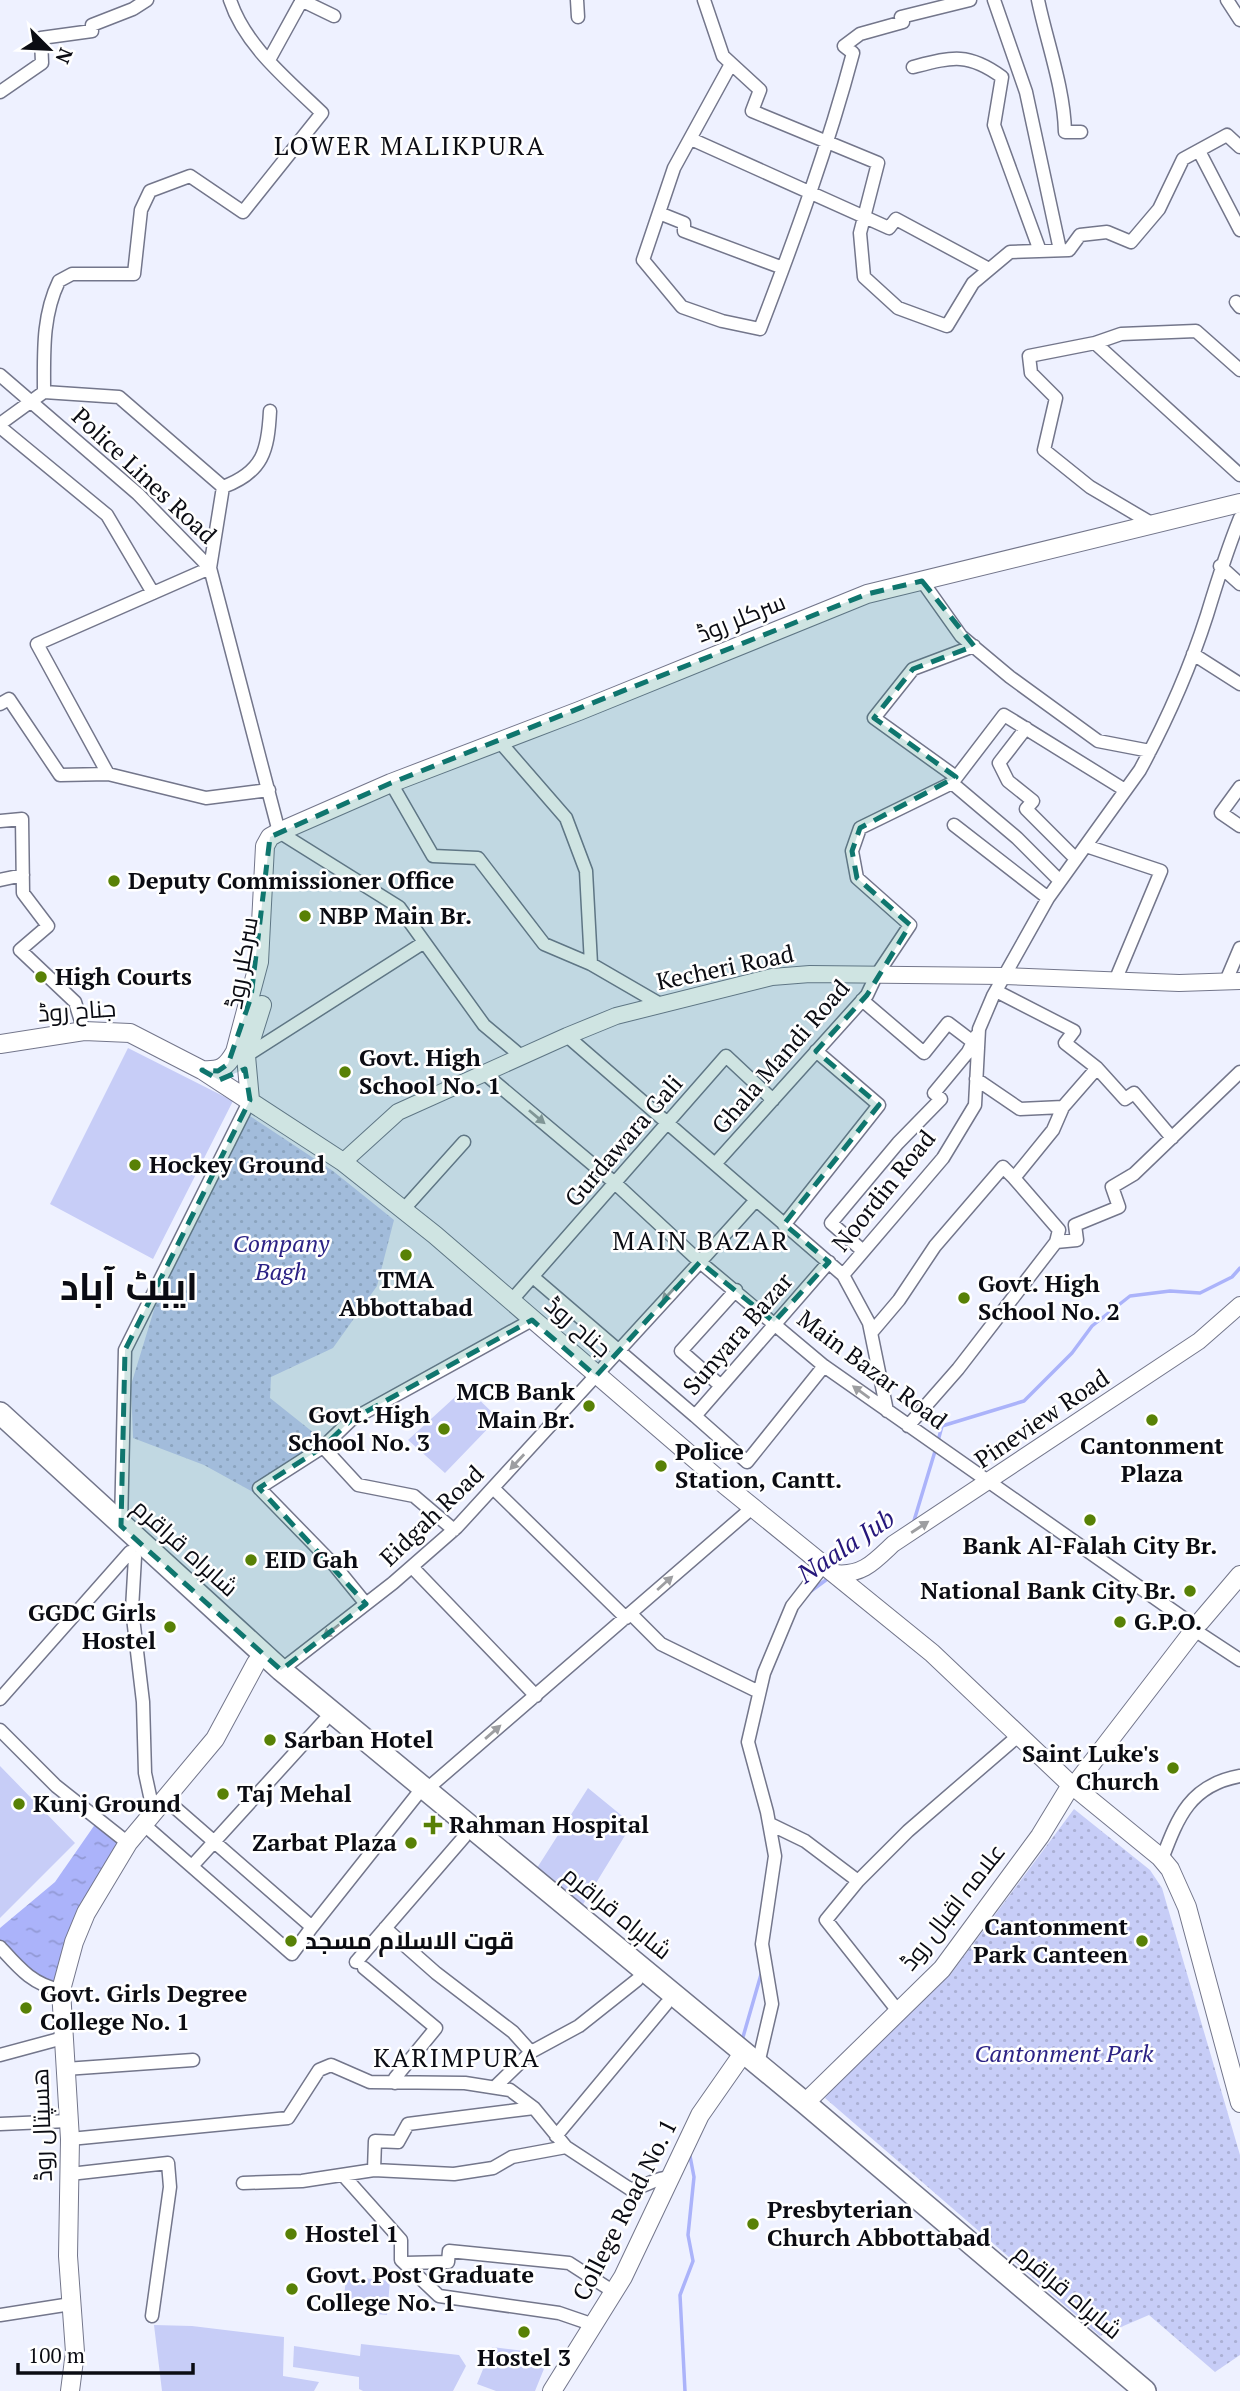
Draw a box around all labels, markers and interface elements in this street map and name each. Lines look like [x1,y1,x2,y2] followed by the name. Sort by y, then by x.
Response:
[14,14,84,84] north arrow
[50,44,79,68] text: N
[274,128,546,162] district label: LOWER MALIKPURA
[66,400,224,551] street label: Police Lines Road
[692,585,790,649] street label: سرکلر روڈ
[128,864,455,896] place label: Deputy Commissioner Office
[106,873,122,889] marker: Deputy Commissioner Office
[319,899,472,931] place label: NBP Main Br.
[297,908,313,924] marker: NBP Main Br.
[217,914,265,1011] street label: سرکلر روڈ
[653,937,796,997] street label: Kecheri Road
[55,960,192,992] place label: High Courts
[33,969,49,985] marker: High Courts
[704,972,856,1140] street label: Ghala Mandi Road
[37,991,117,1030] street label: جناح روڈ
[359,1041,501,1101] place label: Govt. High School No. 1
[337,1064,353,1080] marker: Govt. High School No. 1
[557,1068,689,1213] street label: Gurdawara Gali
[528,1109,545,1124] one-way arrow
[824,1123,942,1258] street label: Noordin Road
[149,1148,326,1180] place label: Hockey Ground
[127,1157,143,1173] marker: Hockey Ground
[612,1223,790,1257] district label: MAIN BAZAR
[233,1227,330,1287] park label: Company Bagh
[398,1247,414,1263] marker: TMA Abbottabad
[60,1261,198,1311] district label: ایبٹ آباد
[339,1263,474,1323] place label: TMA Abbottabad
[675,1265,800,1401] street label: Sunyara Bazar
[978,1267,1120,1327] place label: Govt. High School No. 2
[662,1285,678,1302] one-way arrow
[538,1289,619,1365] street label: جناح روڈ
[956,1290,972,1306] marker: Govt. High School No. 2
[791,1302,954,1436] street label: Main Bazar Road
[968,1361,1115,1475] street label: Pineview Road
[457,1375,575,1435] place label: MCB Bank Main Br.
[852,1385,870,1399] one-way arrow
[288,1398,431,1458] place label: Govt. High School No. 3
[581,1398,597,1414] marker: MCB Bank Main Br.
[1144,1412,1160,1428] marker: Cantonment Plaza
[436,1421,452,1437] marker: Govt. High School No. 3
[1080,1429,1224,1489] place label: Cantonment Plaza
[675,1435,842,1495] place label: Police Station, Cantt.
[509,1453,525,1471] one-way arrow
[372,1458,490,1573] street label: Eidgah Road
[653,1458,669,1474] marker: Police Station, Cantt.
[125,1491,245,1604] street label: شاہراہ قراقرم
[789,1500,901,1591] water label: Naala Jub
[1082,1512,1098,1528] marker: Bank Al-Falah City Br.
[911,1520,930,1533] one-way arrow
[963,1529,1217,1561] place label: Bank Al-Falah City Br.
[265,1543,359,1575] place label: EID Gah
[243,1552,259,1568] marker: EID Gah
[920,1574,1176,1606] place label: National Bank City Br.
[656,1575,674,1591] one-way arrow
[1182,1583,1198,1599] marker: National Bank City Br.
[28,1596,156,1656] place label: GGDC Girls Hostel
[1134,1605,1202,1637] place label: G.P.O.
[1112,1614,1128,1630] marker: G.P.O.
[162,1619,178,1635] marker: GGDC Girls Hostel
[322,1624,340,1638] one-way arrow
[284,1723,434,1755] place label: Sarban Hotel
[484,1724,502,1740] one-way arrow
[262,1732,278,1748] marker: Sarban Hotel
[1022,1737,1160,1797] place label: Saint Luke's Church
[1165,1760,1181,1776] marker: Saint Luke's Church
[237,1777,352,1809] place label: Taj Mehal
[215,1786,231,1802] marker: Taj Mehal
[33,1787,182,1819] place label: Kunj Ground
[11,1796,27,1812] marker: Kunj Ground
[449,1808,649,1840] place label: Rahman Hospital
[423,1815,443,1835] marker: Rahman Hospital
[252,1826,398,1858] place label: Zarbat Plaza
[403,1835,419,1851] marker: Zarbat Plaza
[892,1836,1012,1977] street label: علامہ اقبال روڈ
[556,1858,679,1967] street label: شاہراہ قراقرم
[973,1910,1129,1970] place label: Cantonment Park Canteen
[305,1924,514,1957] place label: قوت الاسلام مسجد
[283,1933,299,1949] marker: قوت الاسلام مسجد
[1134,1933,1150,1949] marker: Cantonment Park Canteen
[40,1977,247,2037] place label: Govt. Girls Degree College No. 1
[18,2000,34,2016] marker: Govt. Girls Degree College No. 1
[974,2037,1154,2069] park label: Cantonment Park
[373,2040,541,2074] district label: KARIMPURA
[23,2068,59,2182] street label: ھسپتال روڈ
[565,2113,684,2306] street label: College Road No. 1
[767,2193,991,2253] place label: Presbyterian Church Abbottabad
[745,2216,761,2232] marker: Presbyterian Church Abbottabad
[305,2217,399,2249] place label: Hostel 1
[283,2226,299,2242] marker: Hostel 1
[1007,2237,1129,2347] street label: شاہراہ قراقرم
[306,2258,534,2318] place label: Govt. Post Graduate College No. 1
[284,2281,300,2297] marker: Govt. Post Graduate College No. 1
[516,2324,532,2340] marker: Hostel 3
[18,2332,192,2376] scale bar
[28,2341,85,2369] text: 100 m
[477,2341,571,2373] place label: Hostel 3

